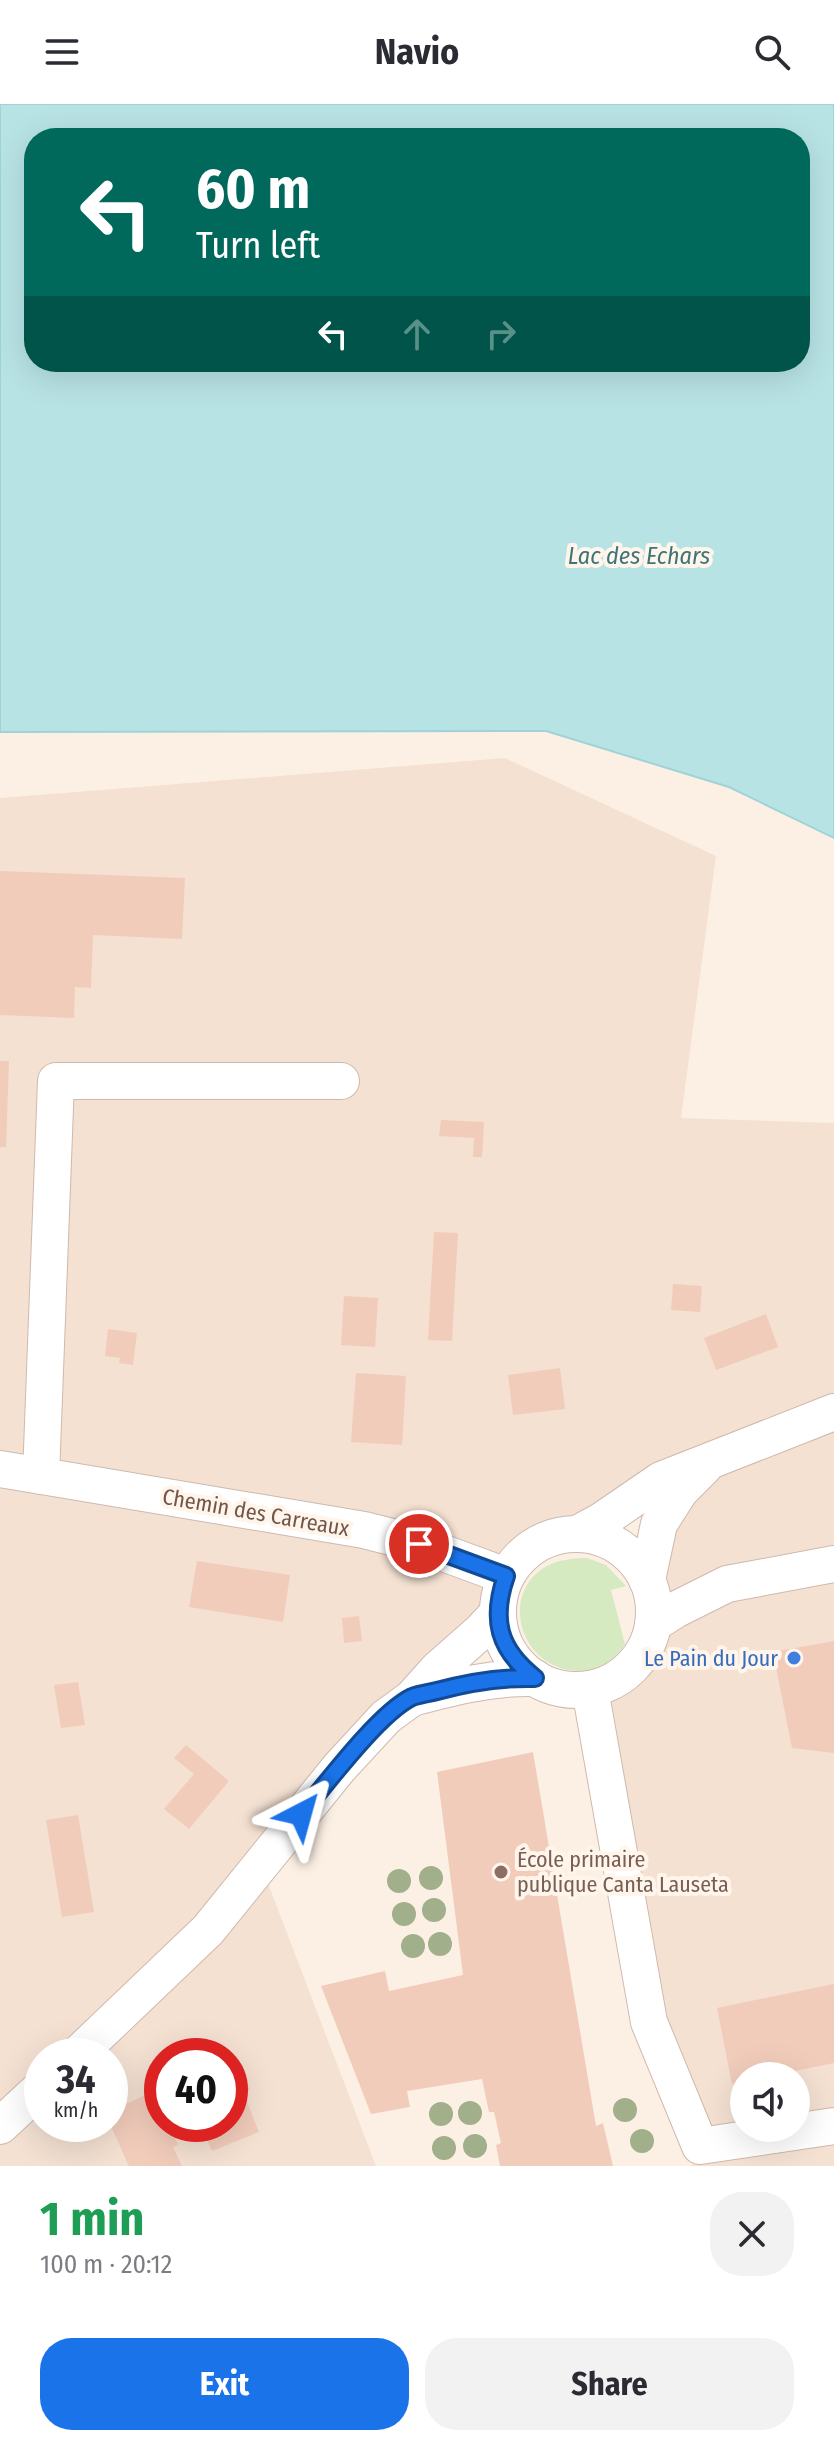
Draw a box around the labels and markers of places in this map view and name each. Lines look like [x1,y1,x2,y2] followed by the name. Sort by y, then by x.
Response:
[385,1510,453,1578] pin
[644,1645,778,1672] place label: Le Pain du Jour
[785,1649,803,1667] marker: Le Pain du Jour
[517,1846,729,1898] place label: École primaire publique Canta Lauseta
[492,1863,510,1881] marker: École primaire publique Canta Lauseta

